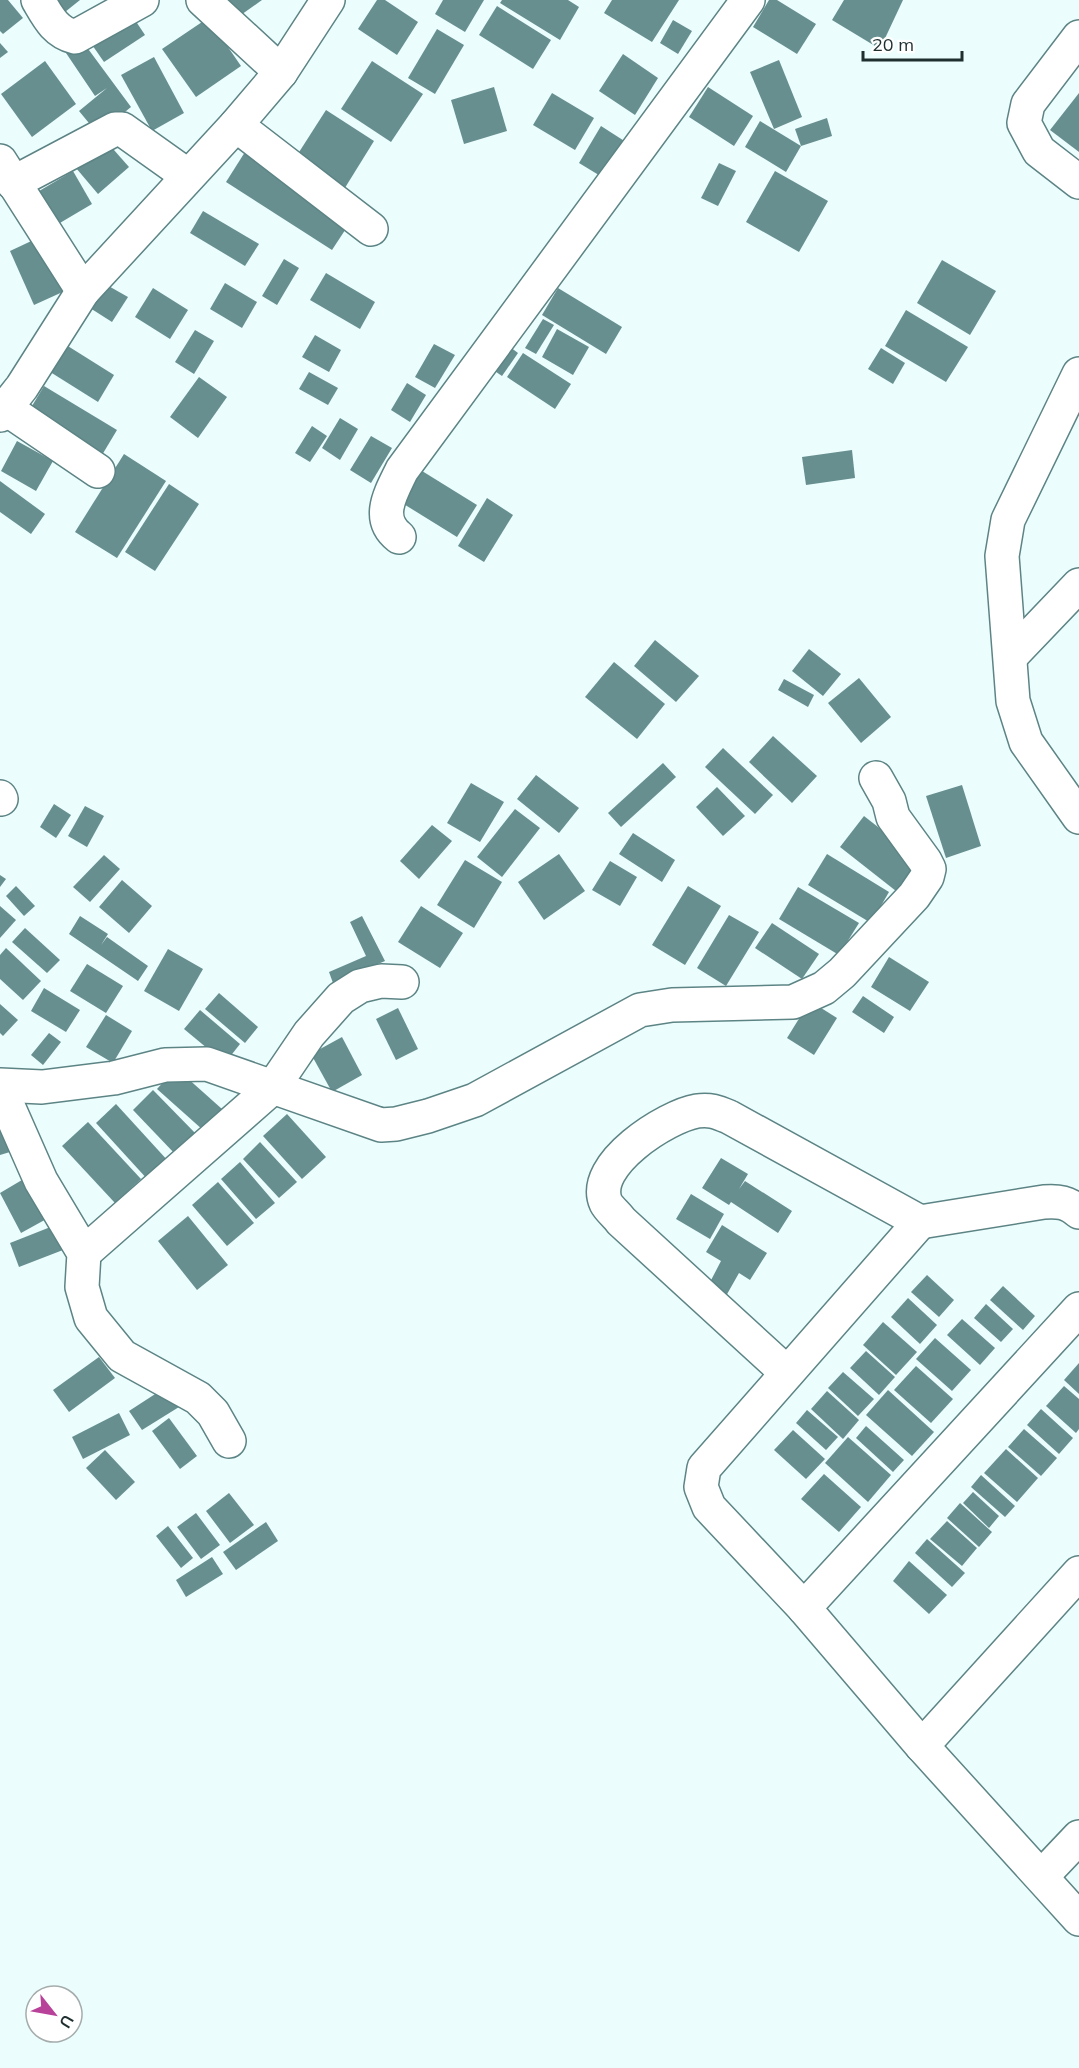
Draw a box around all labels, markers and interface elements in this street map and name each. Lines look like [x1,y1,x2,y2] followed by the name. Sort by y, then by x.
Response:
[863,24,962,62] scale bar
[872,33,914,56] text: 20 m
[24,1984,84,2044] north arrow
[55,2011,78,2032] text: U

